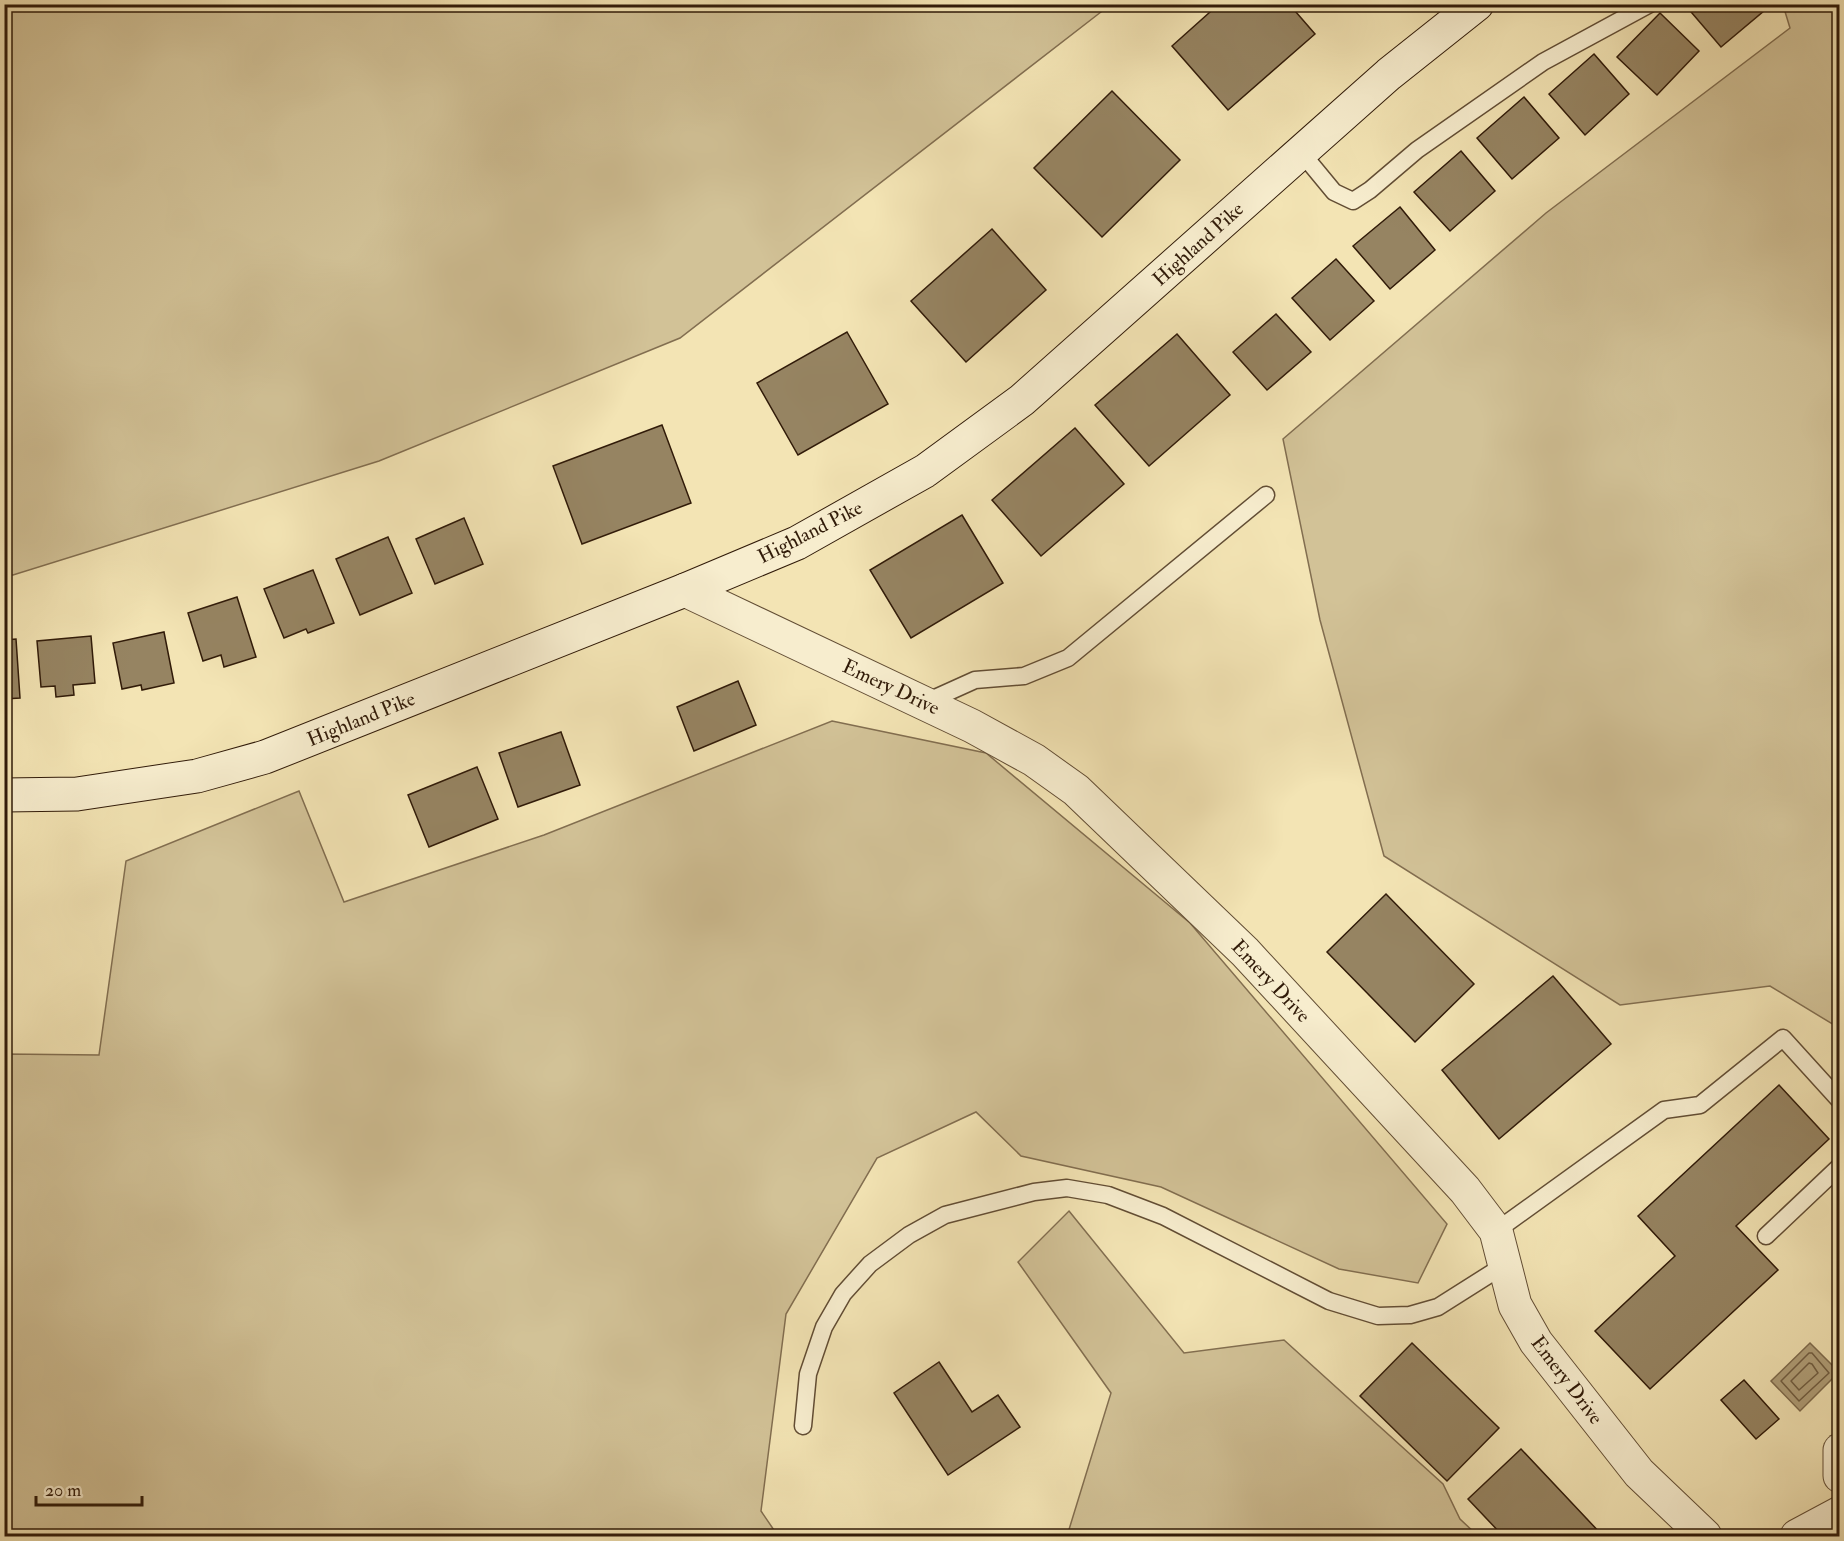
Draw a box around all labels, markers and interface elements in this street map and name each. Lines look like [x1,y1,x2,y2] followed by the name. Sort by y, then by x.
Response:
[1147,196,1249,292] street label: Highland Pike
[753,495,867,569] street label: Highland Pike
[838,654,944,720] street label: Emery Drive
[303,686,419,752] street label: Highland Pike
[1226,934,1316,1028] street label: Emery Drive
[1526,1331,1608,1429] street label: Emery Drive
[36,1469,142,1507] scale bar
[45,1479,81,1502] text: 20 m

